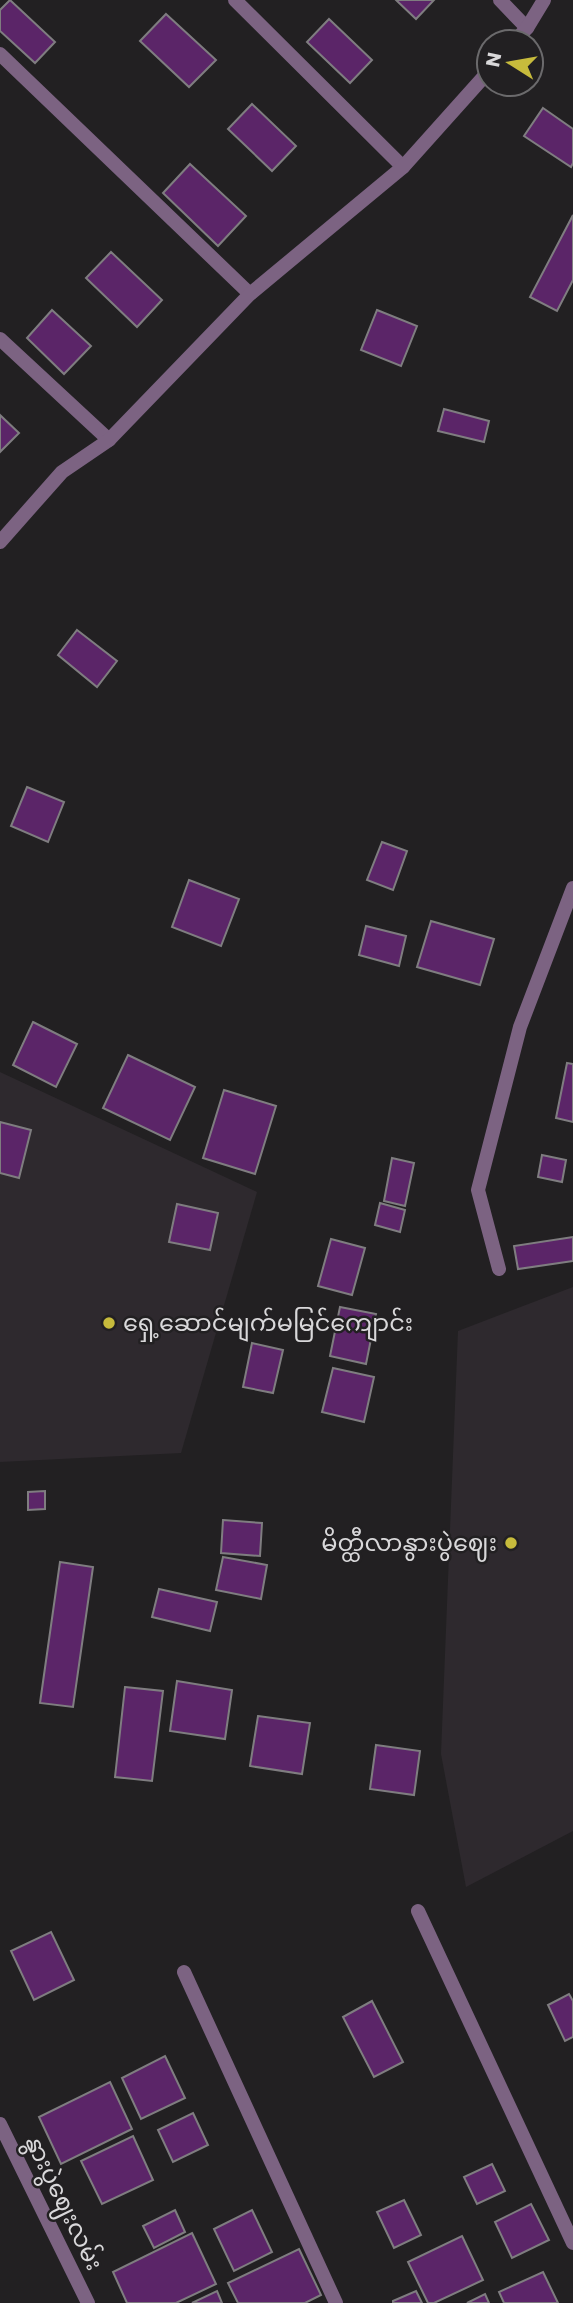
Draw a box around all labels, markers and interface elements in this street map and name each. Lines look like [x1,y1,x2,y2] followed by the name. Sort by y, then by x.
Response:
[475,28,545,98] north arrow
[479,50,508,69] text: N
[123,1306,413,1342] place label: ရှေ့ဆောင်မျက်မမြင်ကျောင်း
[101,1315,117,1331] marker: ရှေ့ဆောင်မျက်မမြင်ကျောင်း
[321,1526,497,1562] place label: မိတ္ထီလာနွားပွဲဈေး
[503,1535,519,1551] marker: မိတ္ထီလာနွားပွဲဈေး
[15,2130,111,2277] street label: နွားပွဲဈေးလမ်း

